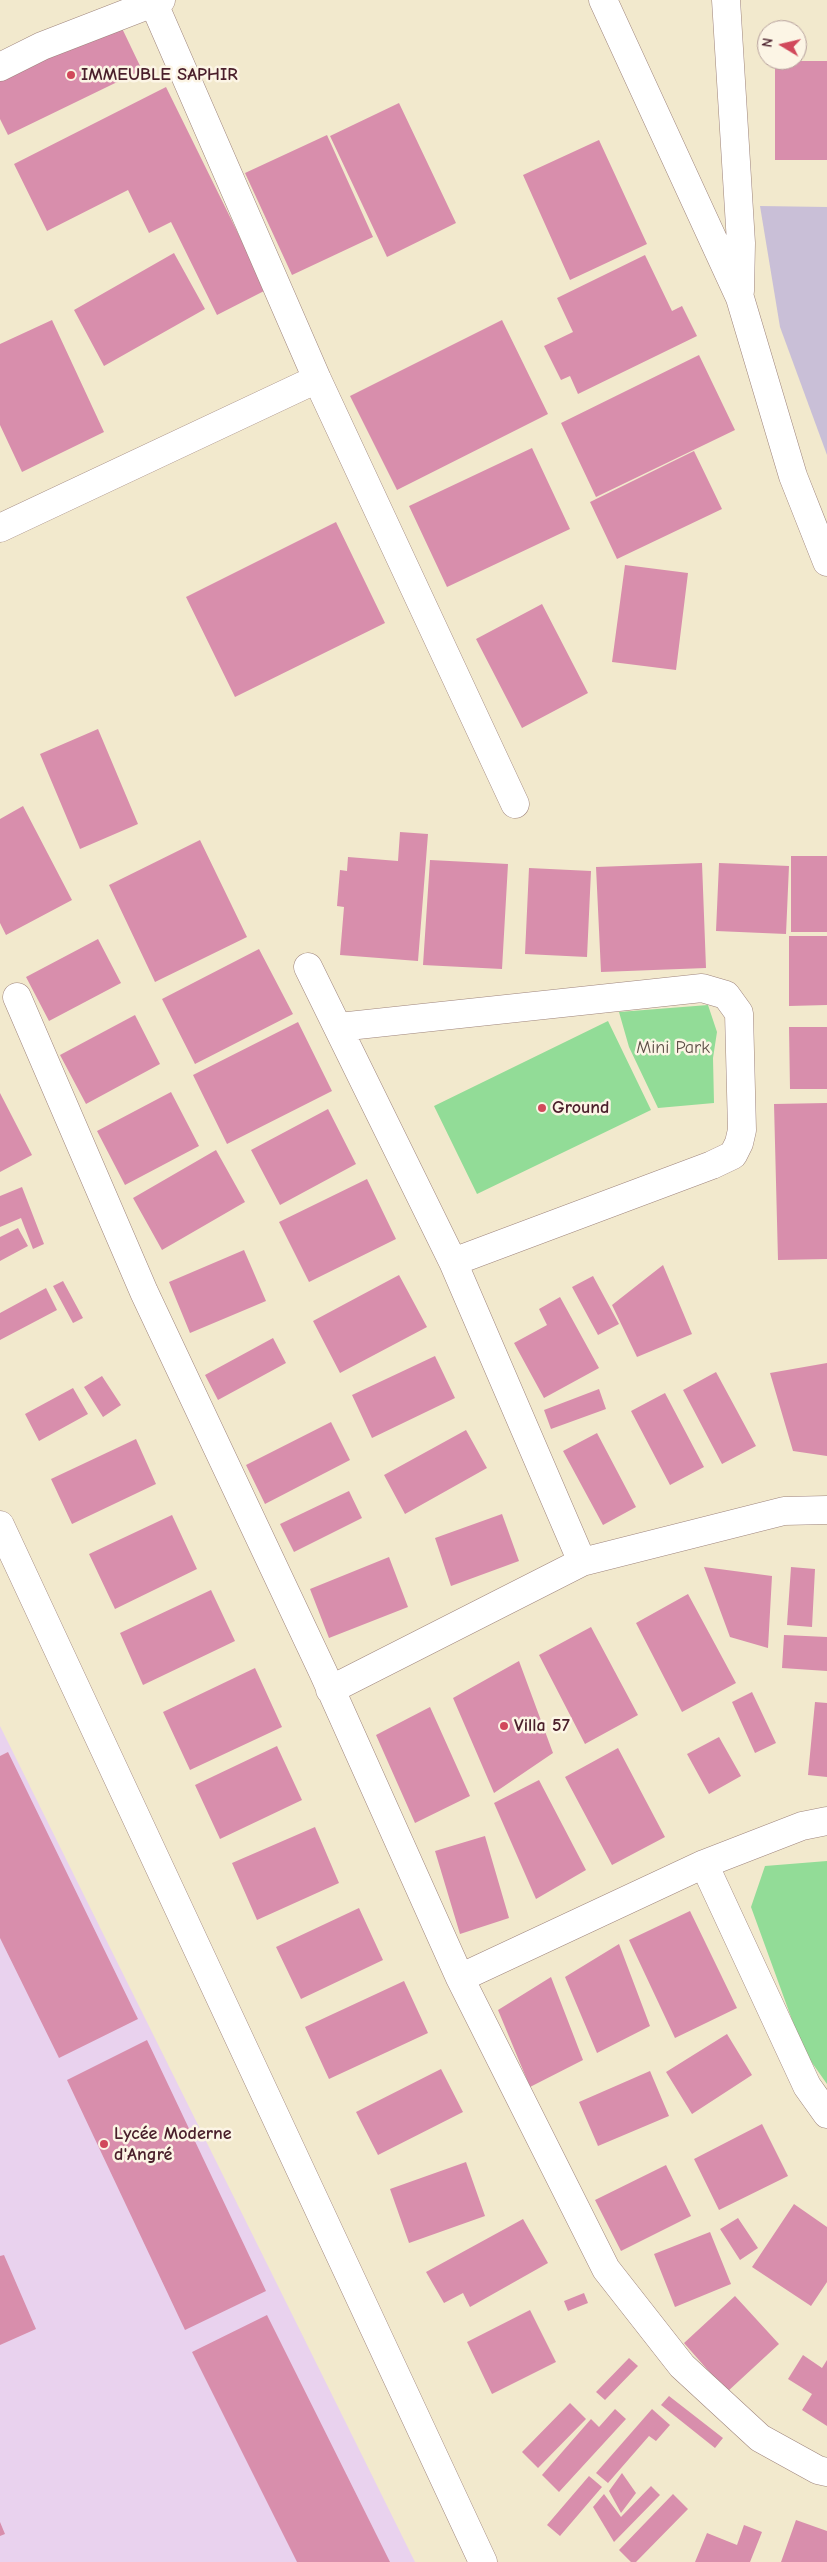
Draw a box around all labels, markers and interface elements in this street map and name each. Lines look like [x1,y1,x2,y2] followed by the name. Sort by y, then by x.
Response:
[757,20,807,70] north arrow
[759,37,777,49] text: N
[81,64,238,86] place label: IMMEUBLE SAPHIR
[65,69,77,81] marker: IMMEUBLE SAPHIR
[636,1037,710,1059] park label: Mini Park
[552,1097,610,1119] place label: Ground
[536,1102,548,1114] marker: Ground
[514,1715,570,1737] place label: Villa 57
[498,1720,510,1732] marker: Villa 57
[114,2123,232,2166] place label: Lycée Moderne d'Angré
[98,2138,110,2150] marker: Lycée Moderne d'Angré

